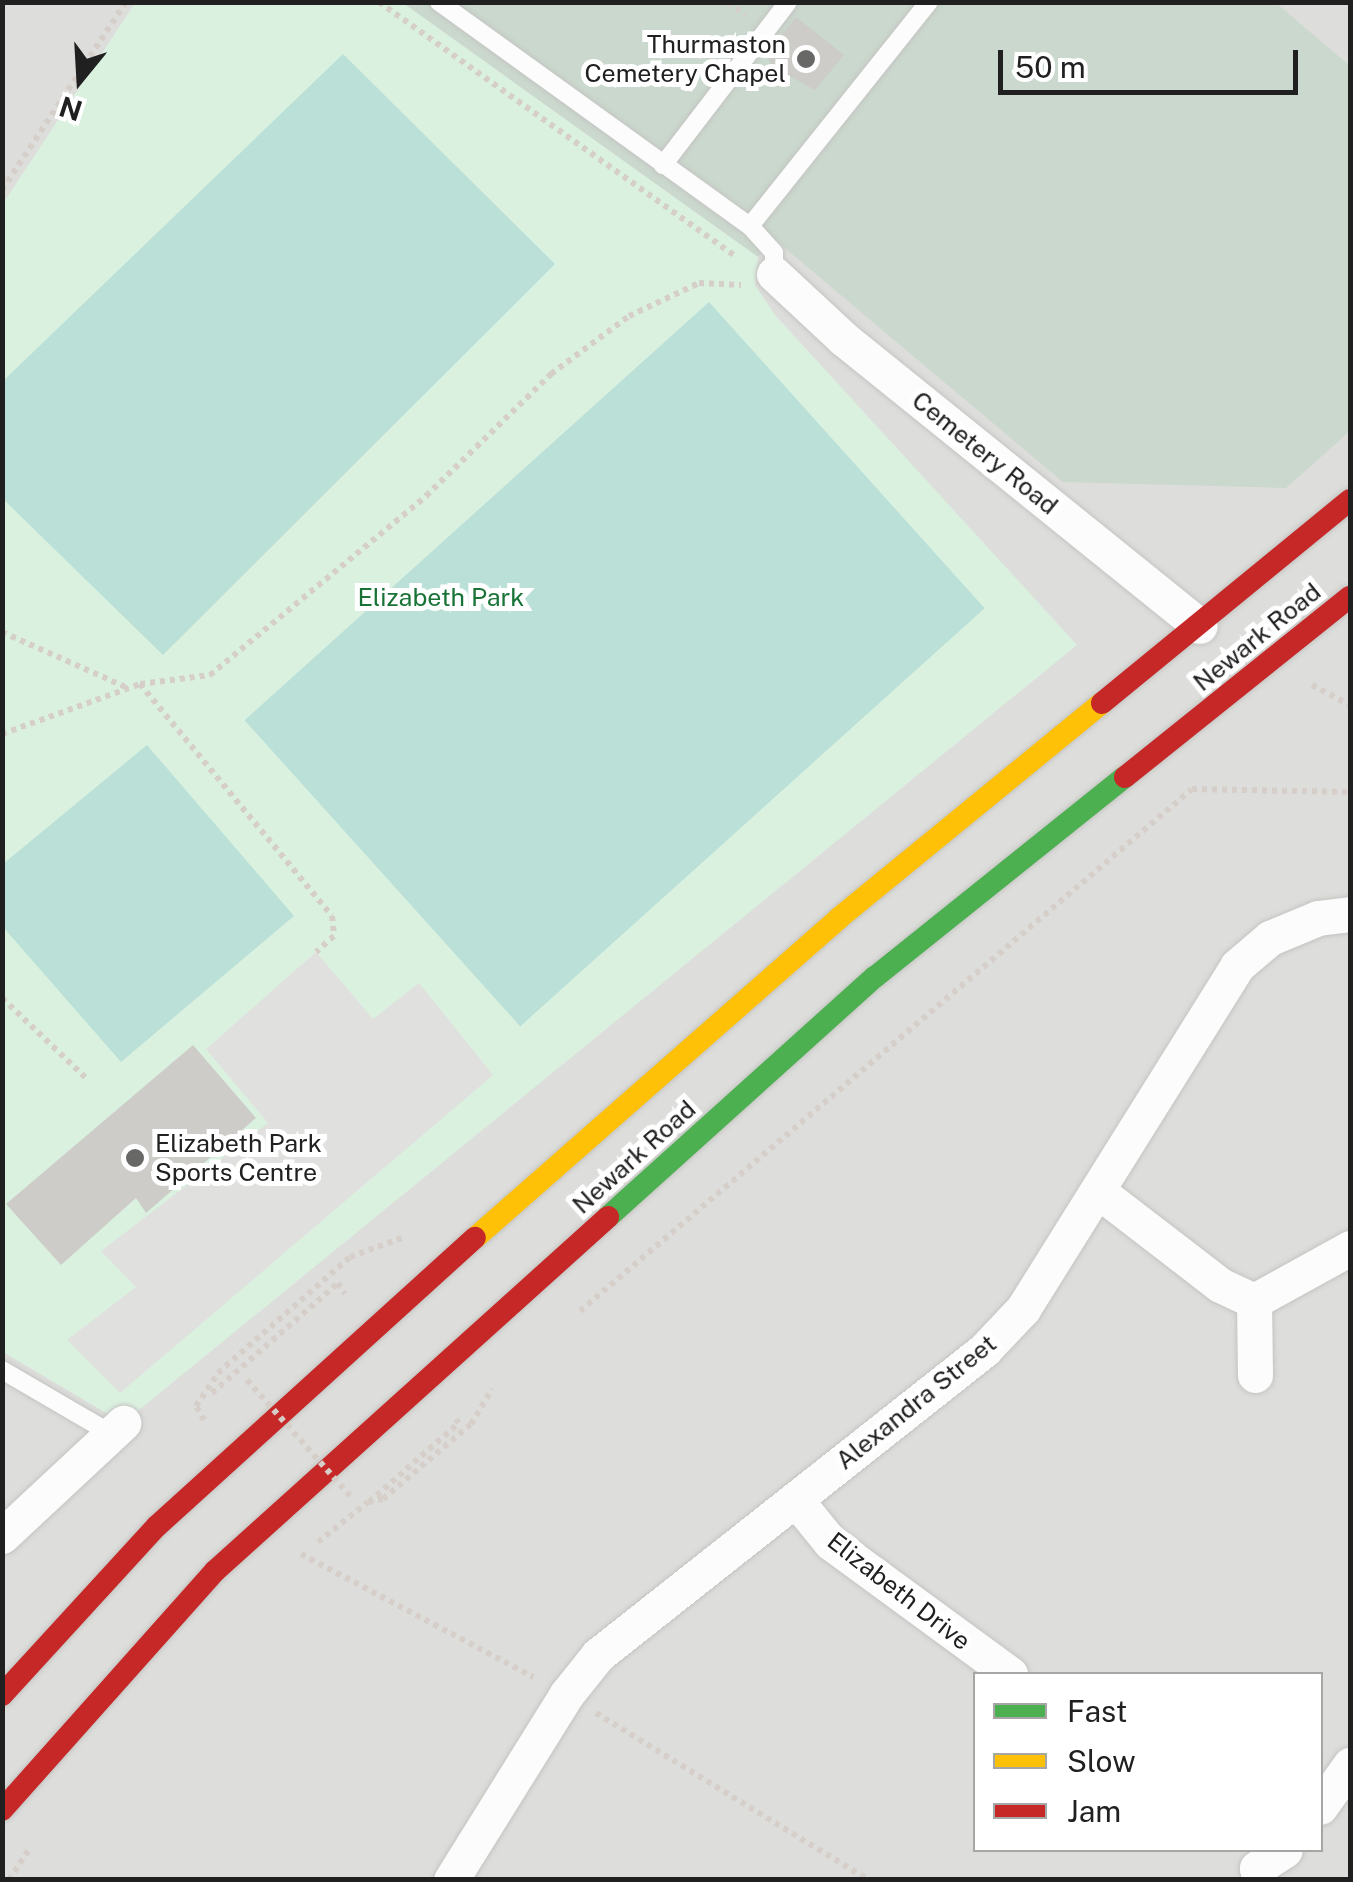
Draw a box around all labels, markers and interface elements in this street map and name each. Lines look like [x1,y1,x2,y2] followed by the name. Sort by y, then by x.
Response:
[30,30,130,130] north arrow
[584,30,786,89] place label: Thurmaston Cemetery Chapel
[1003,30,1303,92] scale bar
[795,48,817,70] marker: Thurmaston Cemetery Chapel
[1015,49,1086,85] text: 50 m
[55,90,86,128] text: N
[906,385,1064,521] street label: Cemetery Road
[1187,577,1327,697] street label: Newark Road
[358,582,524,612] park label: Elizabeth Park
[566,1094,702,1220] street label: Newark Road
[155,1129,322,1188] place label: Elizabeth Park Sports Centre
[124,1147,146,1169] marker: Elizabeth Park Sports Centre
[830,1328,1002,1476] street label: Alexandra Street
[821,1526,977,1656] street label: Elizabeth Drive
[973,1672,1323,1852] legend
[1067,1693,1127,1729] text: Fast
[1067,1743,1136,1779] text: Slow
[1067,1793,1121,1829] text: Jam

